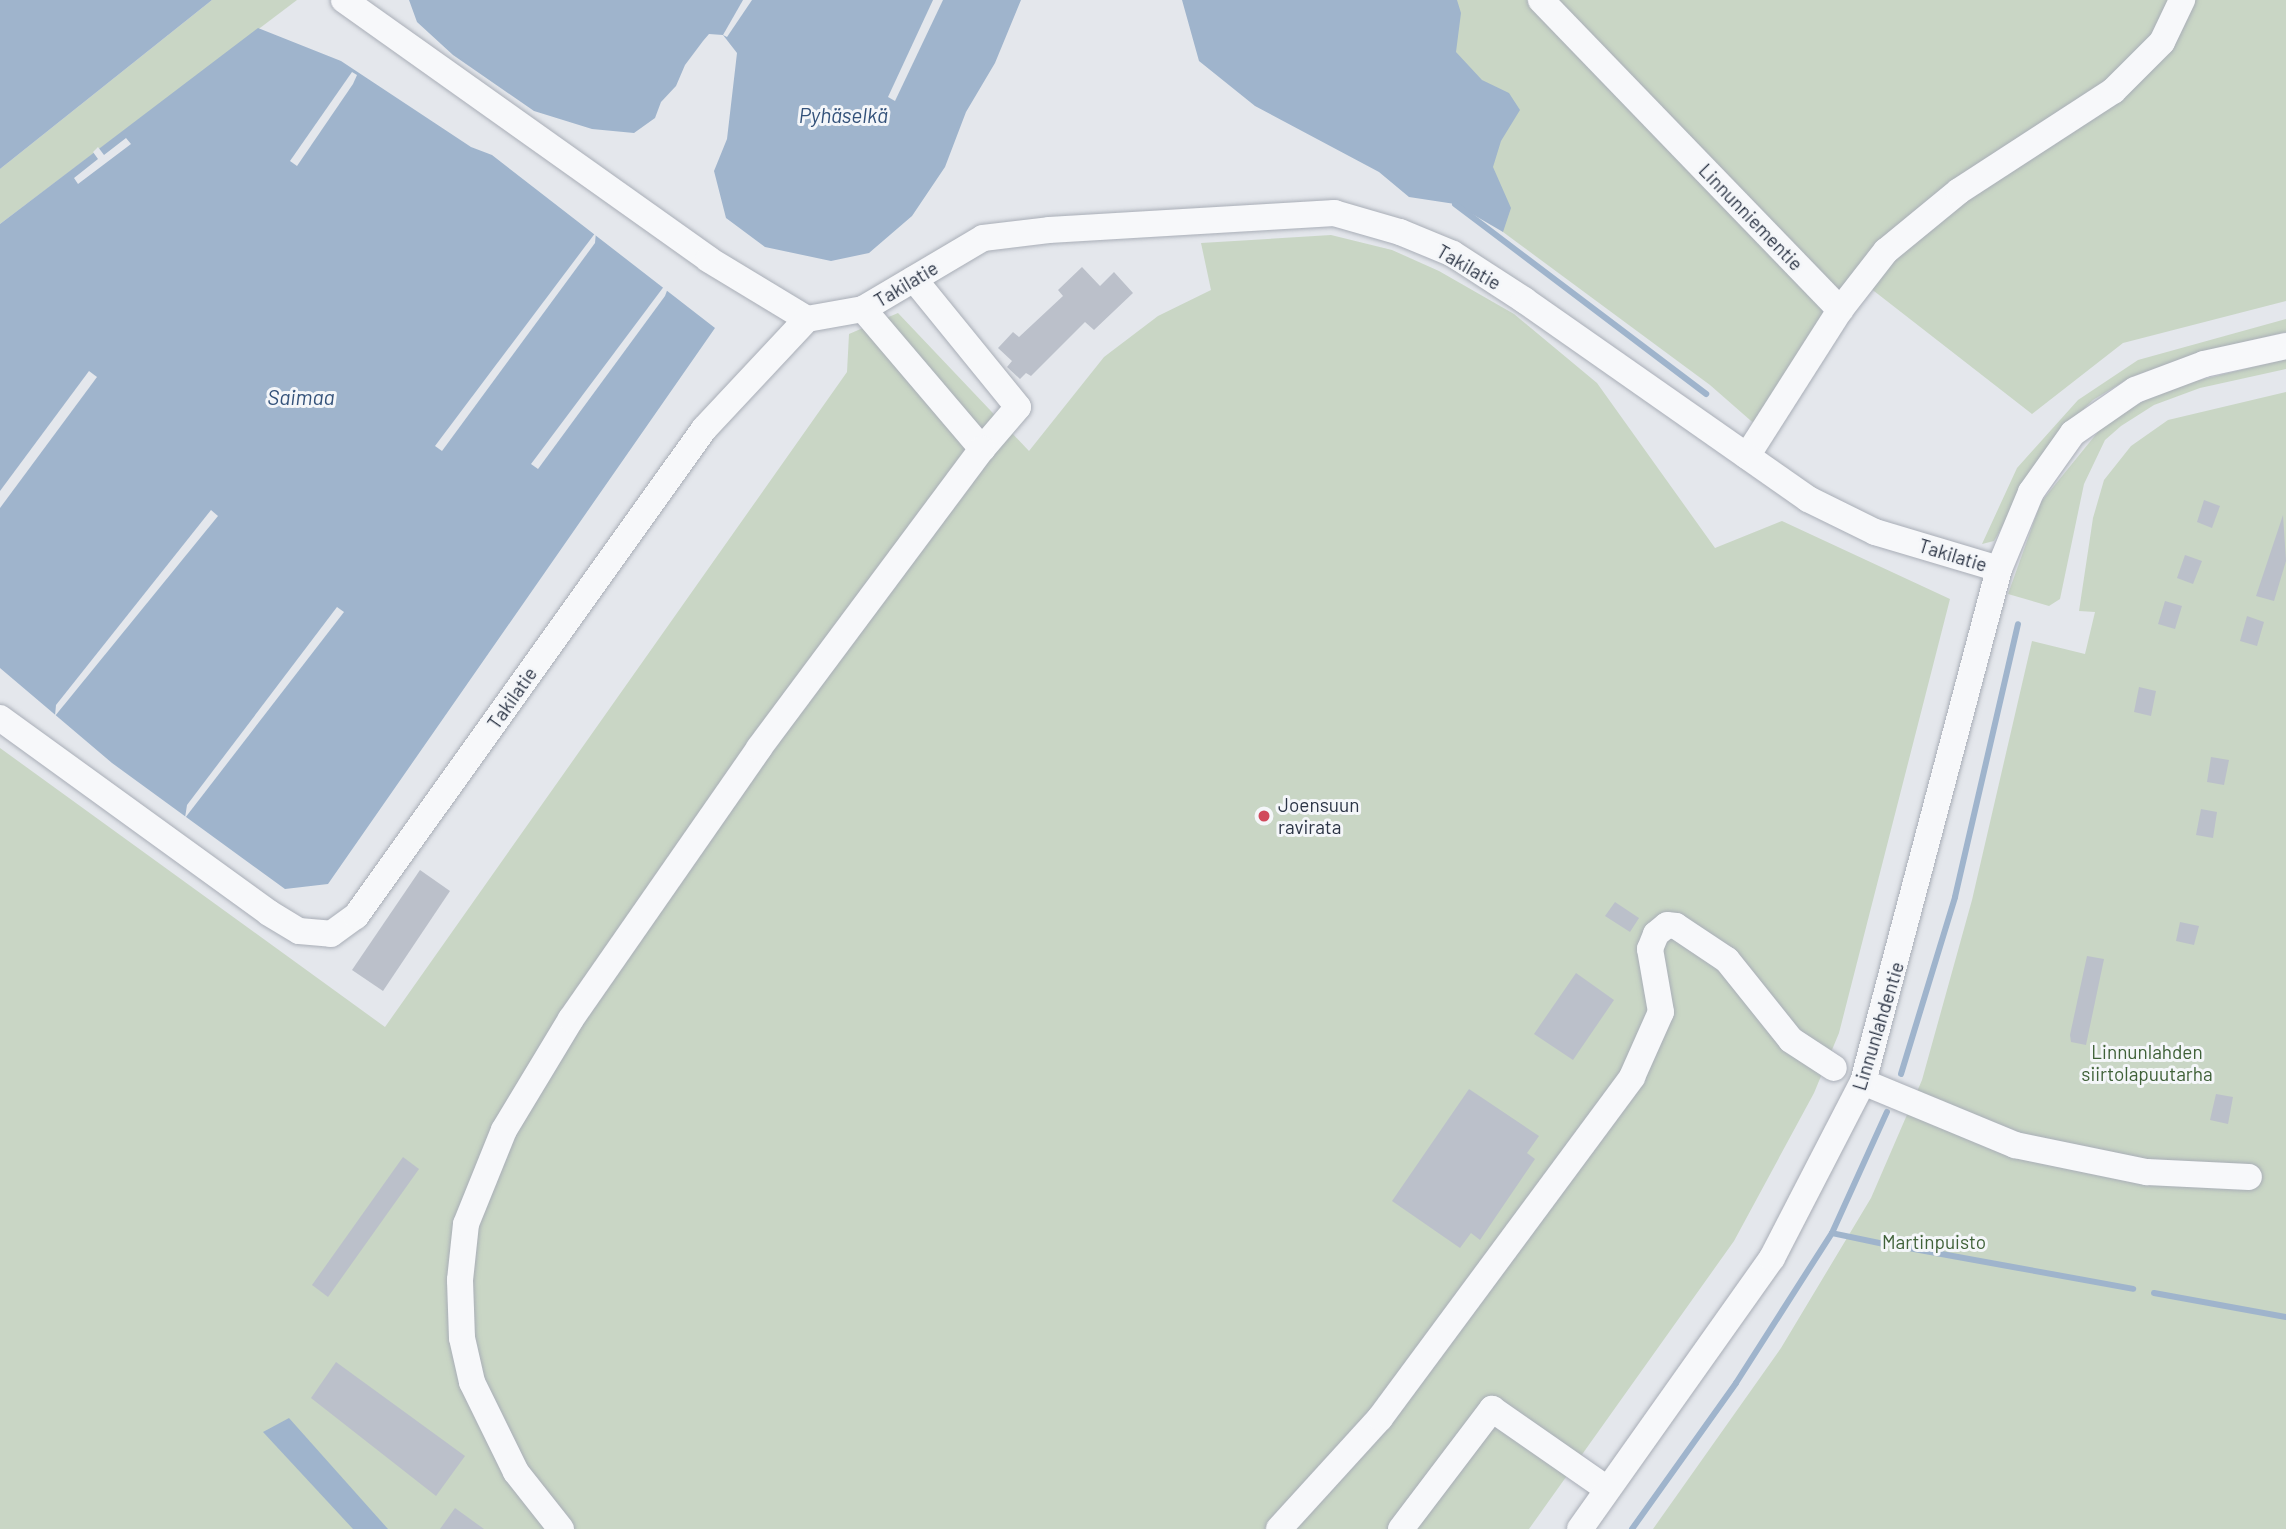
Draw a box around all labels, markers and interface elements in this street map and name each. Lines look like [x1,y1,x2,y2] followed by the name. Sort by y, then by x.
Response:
[799,102,887,128] water label: Pyhäselkä
[1694,159,1808,275] street label: Linnunniementie
[1433,240,1505,294] street label: Takilatie
[870,256,942,312] street label: Takilatie
[267,384,335,410] water label: Saimaa
[1916,534,1990,576] street label: Takilatie
[482,663,542,733] street label: Takilatie
[1278,794,1359,838] place label: Joensuun ravirata
[1256,808,1272,824] marker: Joensuun ravirata
[1848,959,1908,1093] street label: Linnunlahdentie
[2081,1041,2213,1085] park label: Linnunlahden siirtolapuutarha
[1882,1231,1986,1253] park label: Martinpuisto

